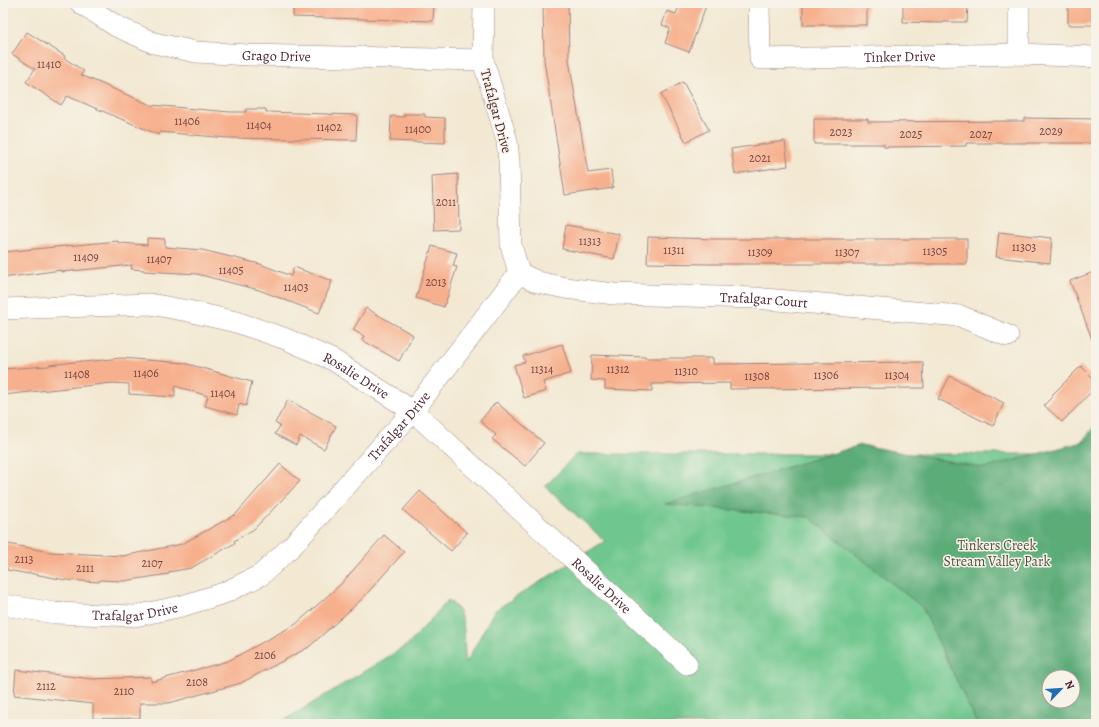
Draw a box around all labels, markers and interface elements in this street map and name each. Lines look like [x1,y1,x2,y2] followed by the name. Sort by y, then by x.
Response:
[241,45,311,66] street label: Grago Drive
[864,46,936,66] street label: Tinker Drive
[37,56,61,72] house number: 11410
[476,67,516,155] street label: Trafalgar Drive
[174,113,200,129] house number: 11406
[246,117,272,133] house number: 11404
[316,119,342,135] house number: 11402
[405,121,431,137] house number: 11400
[1039,123,1063,139] house number: 2029
[830,124,852,140] house number: 2023
[900,126,922,142] house number: 2025
[970,126,993,142] house number: 2027
[749,150,771,166] house number: 2021
[436,194,456,210] house number: 2011
[579,233,601,249] house number: 11313
[1012,239,1036,255] house number: 11303
[663,242,685,258] house number: 11311
[923,243,947,259] house number: 11305
[747,244,773,260] house number: 11309
[835,244,860,260] house number: 11307
[73,249,99,265] house number: 11409
[146,251,172,267] house number: 11407
[218,262,244,278] house number: 11405
[425,274,447,290] house number: 2013
[283,279,309,295] house number: 11403
[720,288,809,312] street label: Trafalgar Court
[320,347,393,403] street label: Rosalie Drive
[531,361,554,377] house number: 11314
[606,361,630,377] house number: 11312
[674,363,698,379] house number: 11310
[133,365,159,381] house number: 11406
[64,366,90,382] house number: 11408
[813,367,839,383] house number: 11306
[884,367,910,383] house number: 11304
[744,368,770,384] house number: 11308
[210,385,236,401] house number: 11404
[363,387,434,465] street label: Trafalgar Drive
[944,536,1050,571] park label: Tinkers Creek Stream Valley Park
[15,551,33,567] house number: 2113
[568,553,636,618] street label: Rosalie Drive
[141,555,164,571] house number: 2107
[76,560,94,576] house number: 2111
[92,598,180,626] street label: Trafalgar Drive
[254,647,276,663] house number: 2106
[1041,669,1081,709] north arrow
[186,674,208,690] house number: 2108
[36,678,56,694] house number: 2112
[1061,678,1078,692] text: N
[114,683,134,699] house number: 2110

